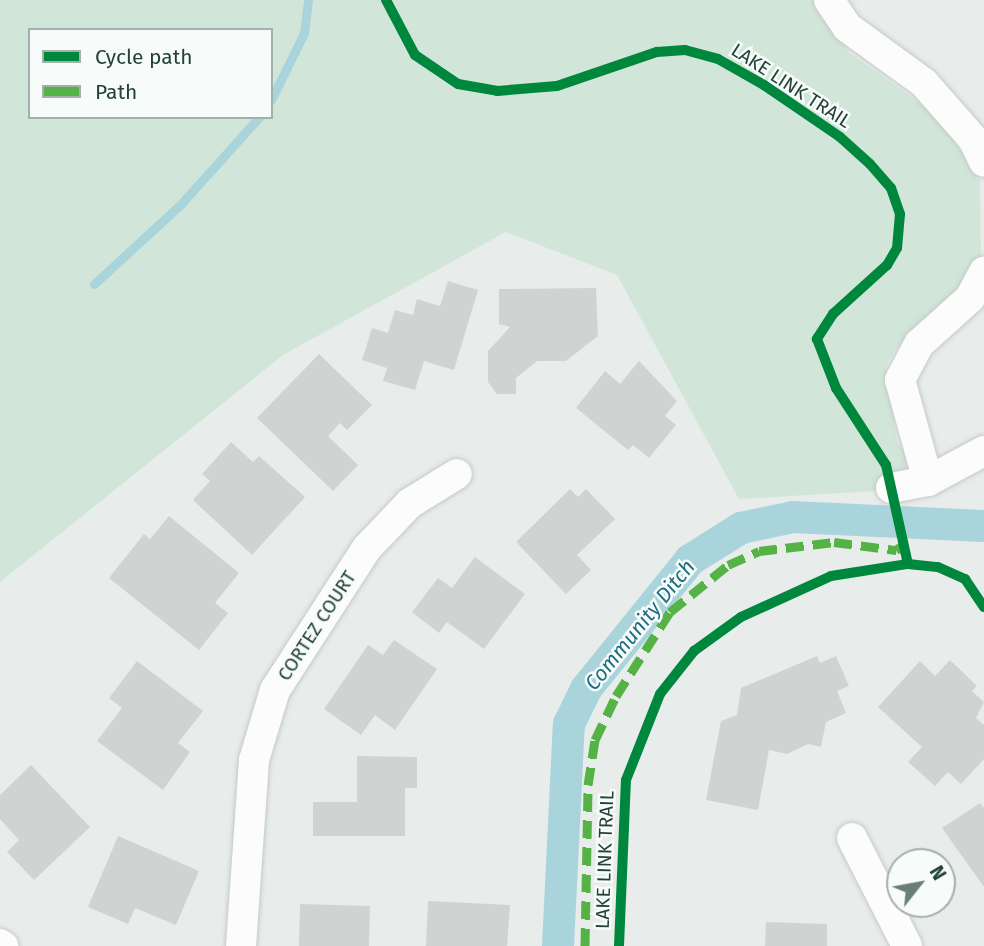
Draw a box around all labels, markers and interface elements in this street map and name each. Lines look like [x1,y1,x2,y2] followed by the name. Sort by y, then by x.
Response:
[28,28,273,119] legend
[727,39,855,133] street label: LAKE LINK TRAIL
[95,44,193,70] text: Cycle path
[95,79,137,105] text: Path
[580,555,700,695] water label: Community Ditch
[273,567,361,685] street label: CORTEZ COURT
[591,791,619,929] street label: LAKE LINK TRAIL
[886,848,956,918] north arrow
[925,862,951,884] text: N

